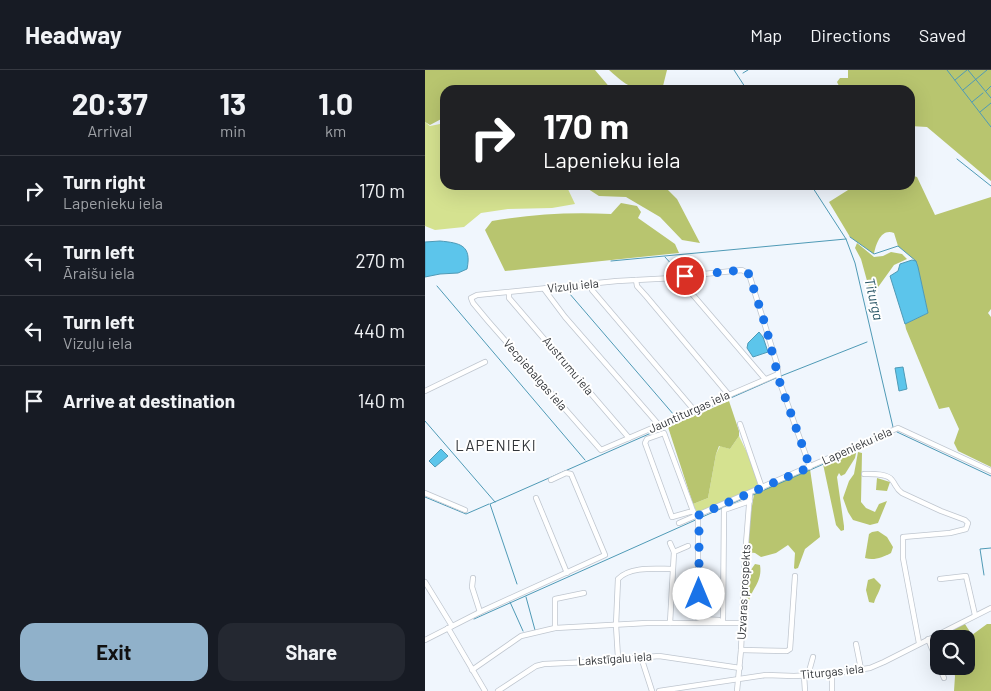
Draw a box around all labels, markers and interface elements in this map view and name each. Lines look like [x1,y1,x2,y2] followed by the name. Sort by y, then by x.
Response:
[25,20,122,49] text: Headway
[750,24,782,46] text: Map
[810,24,891,46] text: Directions
[919,24,966,46] text: Saved
[72,85,148,121] text: 20:37
[220,85,246,121] text: 13
[318,85,353,121] text: 1.0
[543,104,629,146] text: 170 m
[460,105,525,170] icon: right
[87,121,132,140] text: Arrival
[220,121,246,140] text: min
[325,121,346,140] text: km
[543,146,681,172] text: Lapenieku iela
[63,170,145,193] text: Turn right
[20,177,48,205] icon: right
[359,179,405,202] text: 170 m
[63,193,163,212] text: Lapenieku iela
[63,240,134,263] text: Turn left
[20,247,48,275] icon: left
[356,249,405,272] text: 270 m
[664,255,706,297] pin
[671,262,699,290] icon: arrive
[63,263,135,282] text: Āraišu iela
[546,275,599,295] street label: Vizuļu iela
[861,276,888,322] water label: Titurga
[63,310,134,333] text: Turn left
[20,317,48,345] icon: left
[354,319,405,342] text: 440 m
[63,333,132,352] text: Vizuļu iela
[540,333,597,397] street label: Austrumu iela
[501,336,570,413] street label: Vecpiebalgas iela
[20,387,48,415] icon: arrive
[646,387,731,435] street label: Jauntiturgas iela
[63,389,235,412] text: Arrive at destination
[358,389,405,412] text: 140 m
[819,423,894,467] street label: Lapenieku iela
[455,436,537,454] district label: LAPENIEKI
[734,544,753,640] street label: Uzvaras prospekts
[672,567,724,619] position arrow
[20,623,208,681] button: Exit
[218,623,405,681] button: Share
[930,630,975,675] map controls
[930,630,975,675] button: search
[577,648,652,668] street label: Lakstīgalu iela
[799,661,864,681] street label: Titurgas iela

